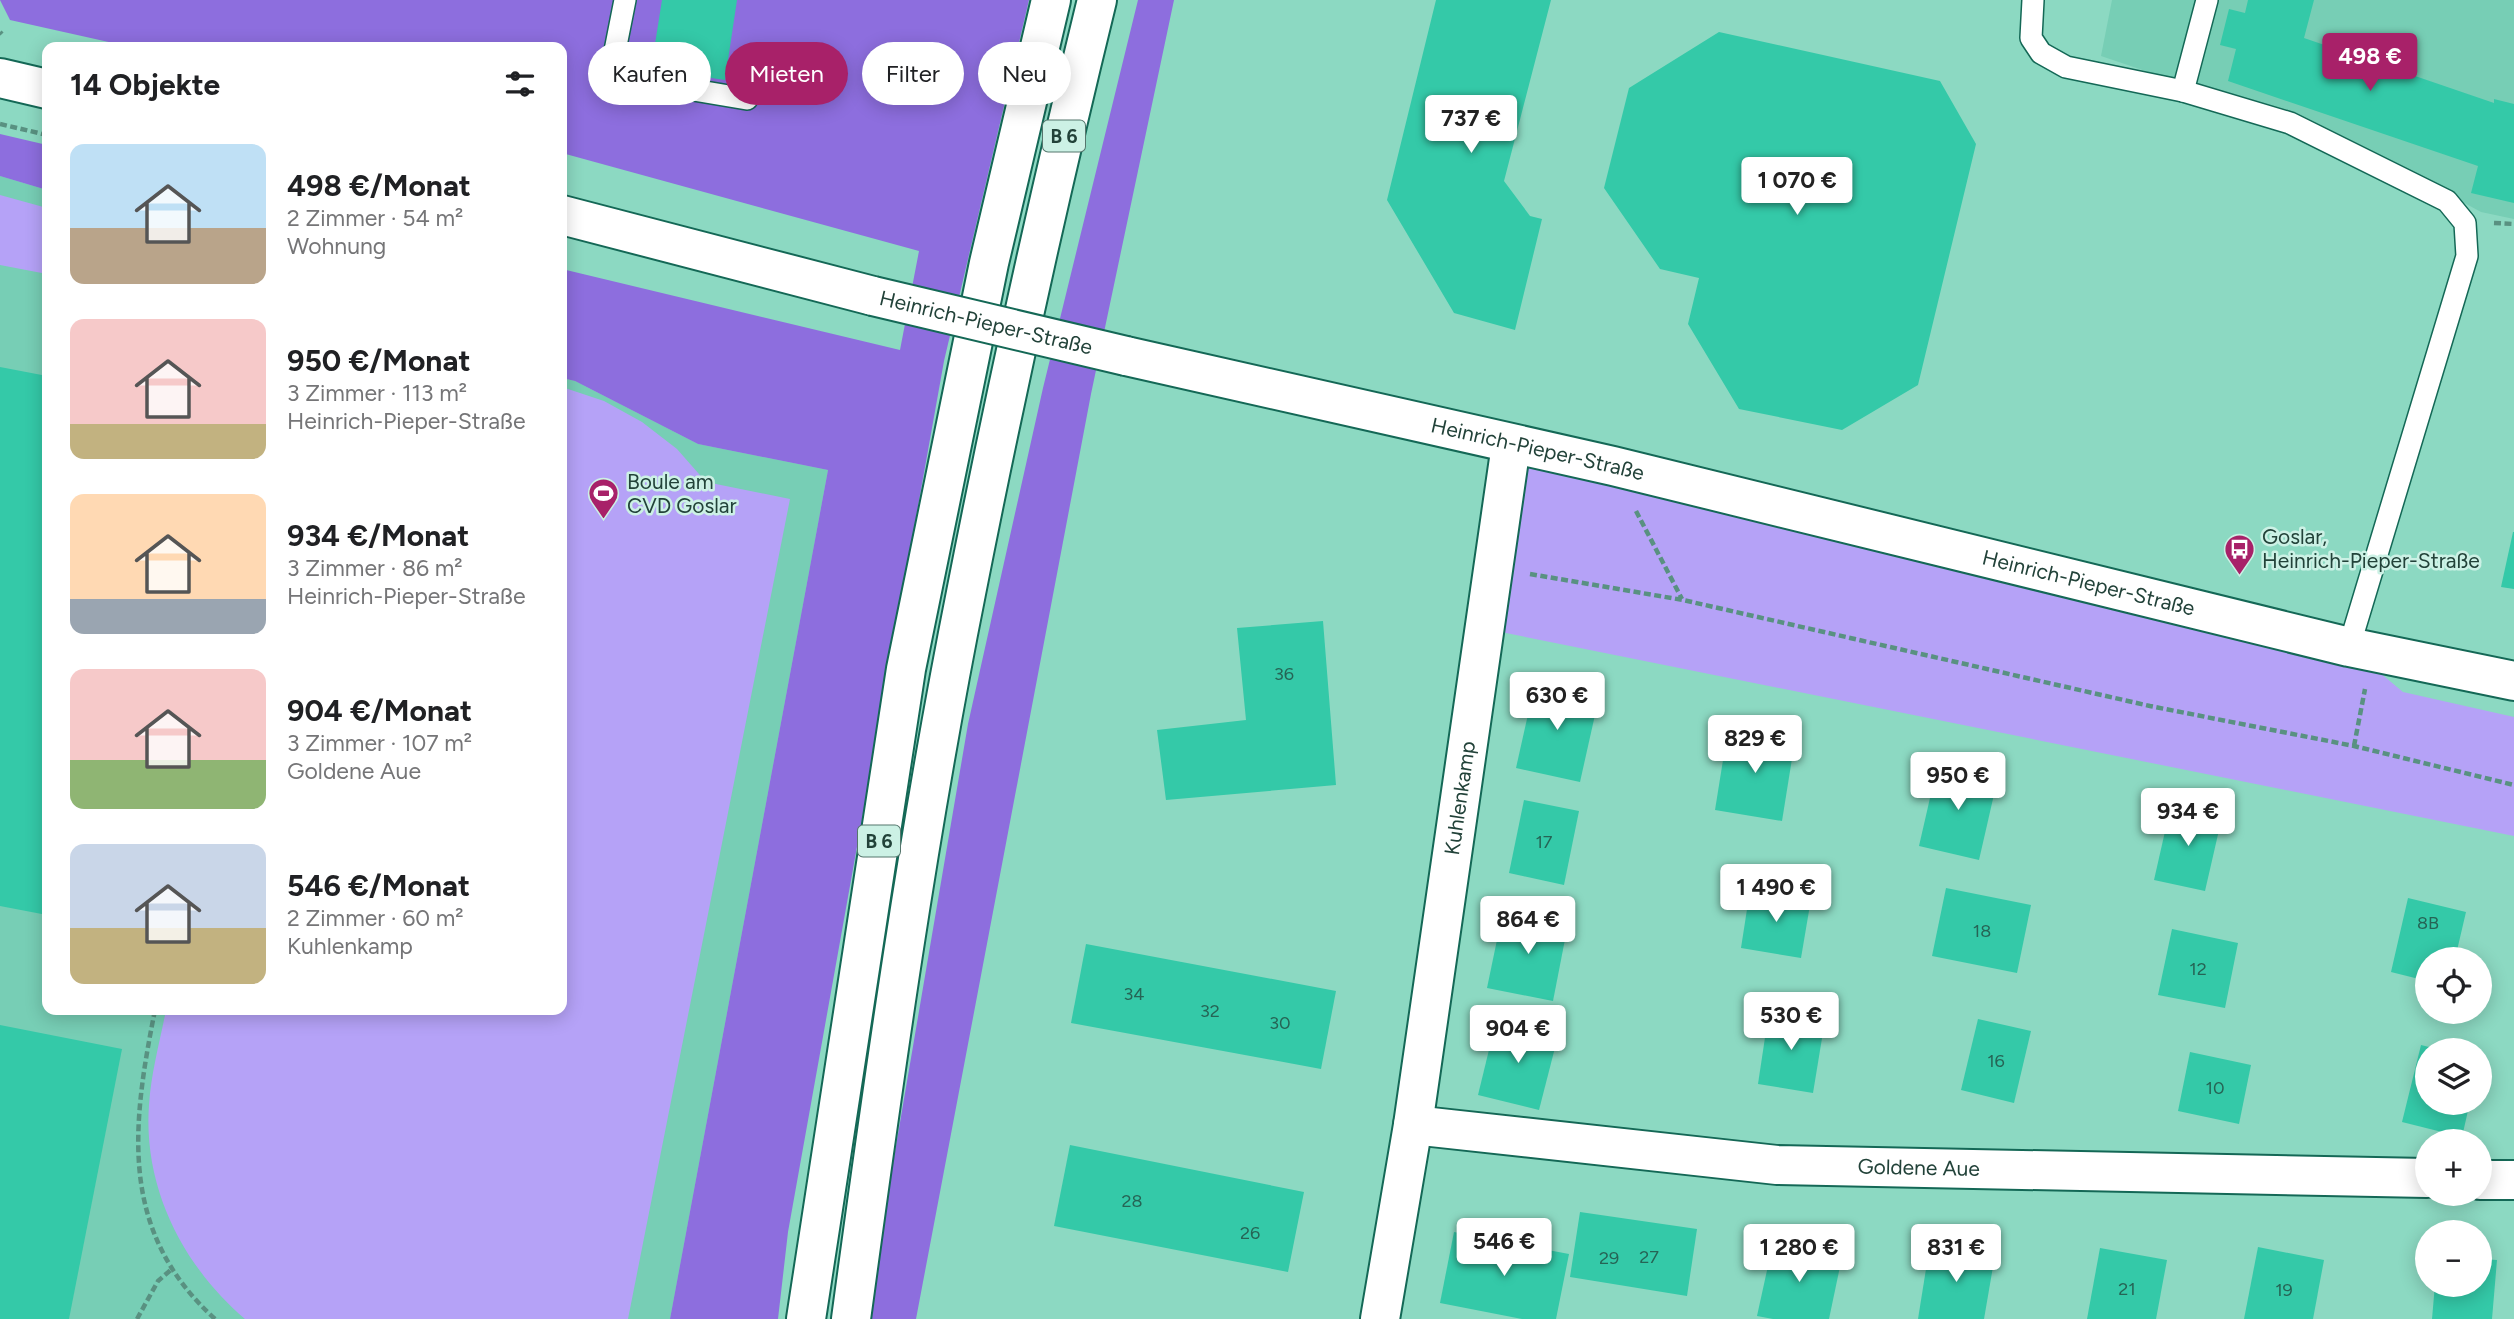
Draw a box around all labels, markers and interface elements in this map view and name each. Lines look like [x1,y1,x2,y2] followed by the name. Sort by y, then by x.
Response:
[2321,34,2419,93] pin: 498 €
[588,42,711,105] chip: Kaufen
[725,42,848,105] chip: Mieten
[862,42,964,105] chip: Filter
[978,42,1071,105] chip: Neu
[2338,42,2402,70] text: 498 €
[501,65,539,103] icon: filters
[70,66,220,103] text: 14 Objekte
[1422,96,1520,155] pin: 737 €
[1441,104,1501,132] text: 737 €
[1043,120,1085,152] road number: B 6
[1732,158,1862,217] pin: 1 070 €
[1757,166,1837,194] text: 1 070 €
[287,167,471,204] text: 498 €/Monat
[126,172,210,256] icon: home
[287,204,463,232] text: 2 Zimmer · 54 m²
[287,232,386,260] text: Wohnung
[877,285,1095,360] street label: Heinrich-Pieper-Straße
[287,342,470,379] text: 950 €/Monat
[126,347,210,431] icon: home
[287,379,467,407] text: 3 Zimmer · 113 m²
[287,407,526,435] text: Heinrich-Pieper-Straße
[1429,412,1647,485] street label: Heinrich-Pieper-Straße
[627,469,737,518] place label: Boule am CVD Goslar
[587,477,621,521] sports icon: Boule am CVD Goslar
[287,517,469,554] text: 934 €/Monat
[126,522,210,606] icon: home
[2262,524,2480,573] place label: Goslar, Heinrich-Pieper-Straße
[2222,532,2256,576] bus stop icon: Goslar, Heinrich-Pieper-Straße
[1980,544,2198,621] street label: Heinrich-Pieper-Straße
[287,554,463,582] text: 3 Zimmer · 86 m²
[287,582,526,610] text: Heinrich-Pieper-Straße
[1274,663,1294,685] house number: 36
[1508,672,1606,732] pin: 630 €
[1526,681,1588,709] text: 630 €
[287,692,472,729] text: 904 €/Monat
[126,697,210,781] icon: home
[1706,716,1804,775] pin: 829 €
[1724,724,1786,752] text: 829 €
[287,729,472,757] text: 3 Zimmer · 107 m²
[1439,739,1480,857] street label: Kuhlenkamp
[1909,752,2007,812] pin: 950 €
[287,757,421,785] text: Goldene Aue
[1926,761,1990,789] text: 950 €
[2139,788,2237,848] pin: 934 €
[2157,797,2219,825] text: 934 €
[858,826,900,856] road number: B 6
[1535,831,1553,853] house number: 17
[1711,864,1841,924] pin: 1 490 €
[287,867,470,904] text: 546 €/Monat
[126,872,210,956] icon: home
[1736,873,1816,901] text: 1 490 €
[1479,897,1577,956] pin: 864 €
[287,904,464,932] text: 2 Zimmer · 60 m²
[1496,905,1560,933] text: 864 €
[2417,912,2439,934] house number: 8B
[1973,920,1991,942] house number: 18
[287,932,413,960] text: Kuhlenkamp
[2415,947,2492,1297] map controls
[2415,947,2492,1024] button: locate
[2189,958,2207,980] house number: 12
[1124,983,1144,1005] house number: 34
[1742,992,1840,1052] pin: 530 €
[1200,1000,1220,1022] house number: 32
[1760,1001,1822,1029] text: 530 €
[1469,1006,1567,1065] pin: 904 €
[1269,1012,1291,1034] house number: 30
[1486,1014,1550,1042] text: 904 €
[2415,1038,2492,1115] button: layers
[1987,1050,2005,1072] house number: 16
[2206,1077,2224,1099] house number: 10
[2415,1129,2492,1206] button: +
[1857,1154,1980,1181] street label: Goldene Aue
[1121,1190,1143,1212] house number: 28
[1455,1218,1553,1278] pin: 546 €
[2415,1220,2492,1297] button: −
[1240,1222,1260,1244] house number: 26
[1734,1224,1864,1284] pin: 1 280 €
[1907,1224,2005,1284] pin: 831 €
[1473,1227,1535,1255] text: 546 €
[1760,1233,1838,1261] text: 1 280 €
[1927,1233,1985,1261] text: 831 €
[1639,1246,1659,1268] house number: 27
[1599,1247,1619,1269] house number: 29
[2118,1278,2136,1300] house number: 21
[2275,1279,2293,1301] house number: 19

